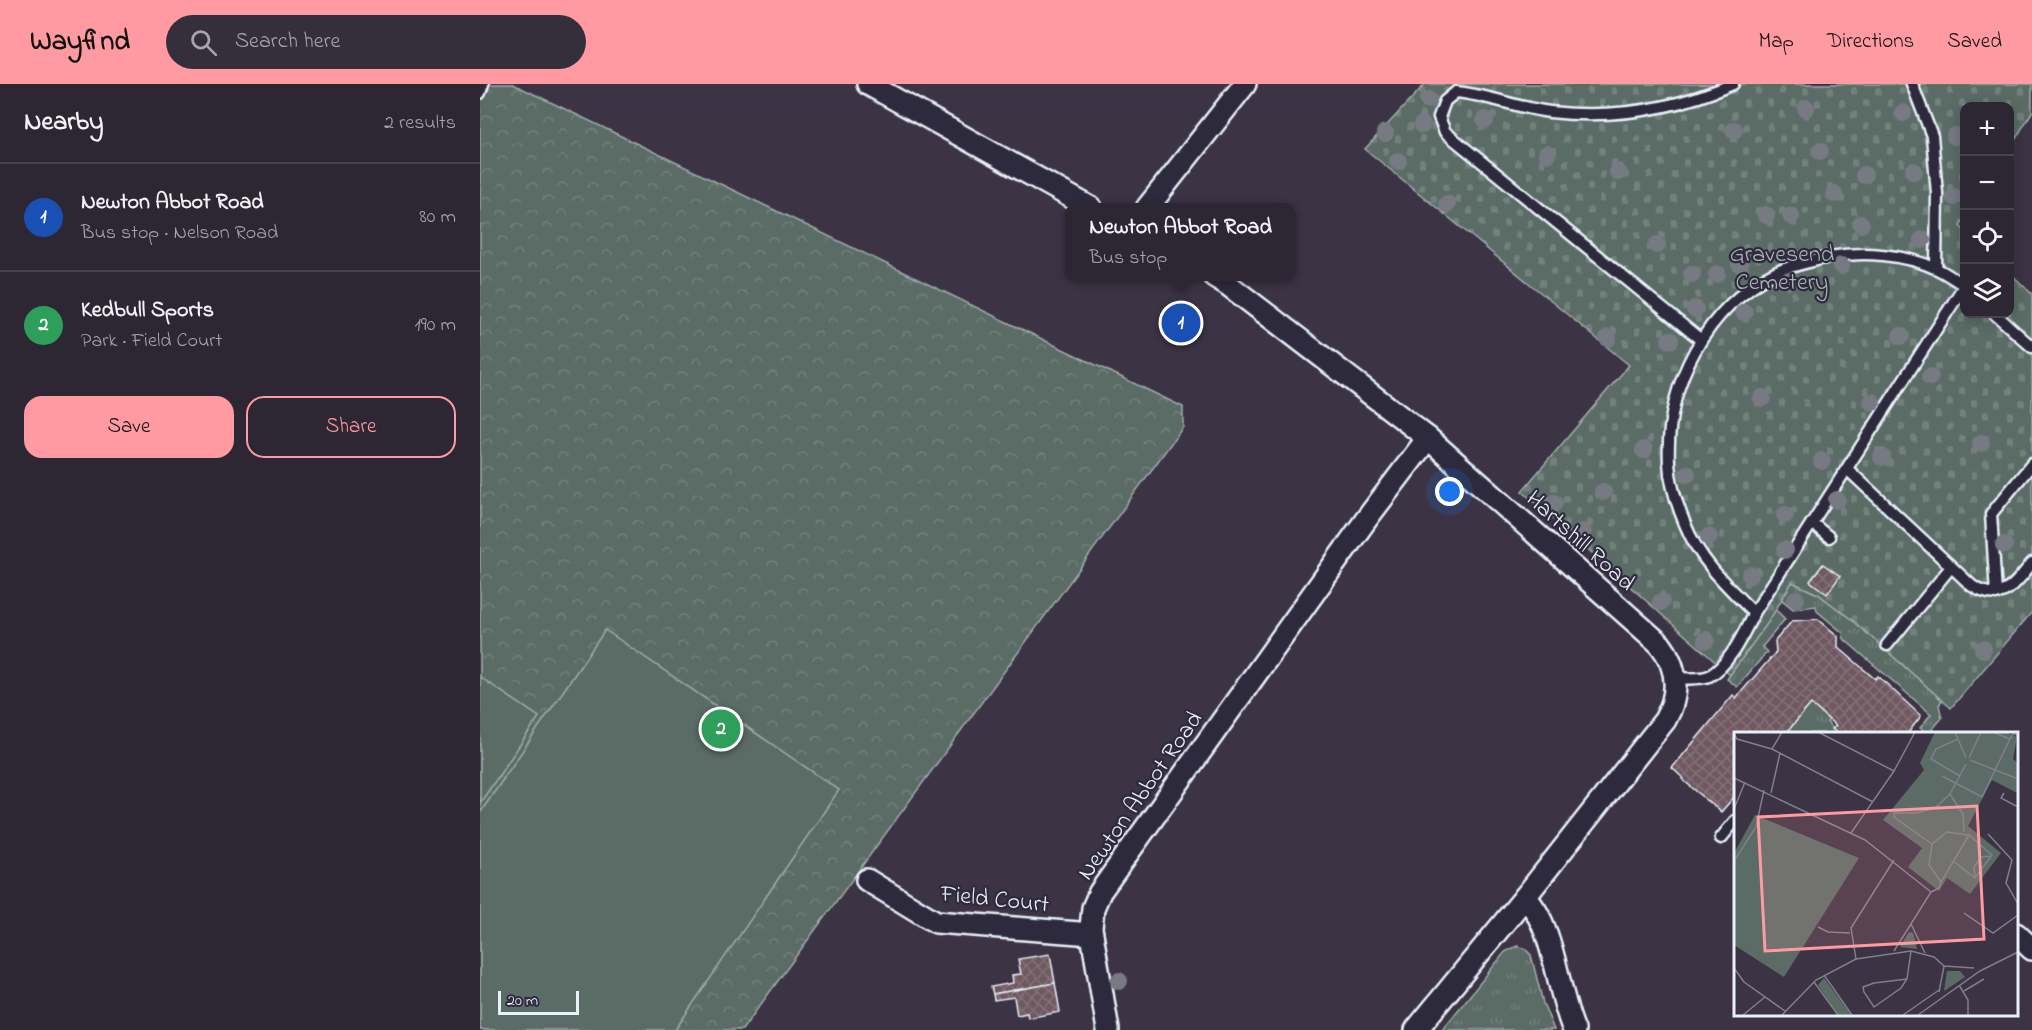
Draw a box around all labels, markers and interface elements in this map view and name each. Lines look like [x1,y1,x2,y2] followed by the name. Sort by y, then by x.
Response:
[166,15,586,69] search box
[30,22,130,63] text: Wayfind
[187,26,220,59] icon: search
[235,26,340,58] text: Search here
[1758,27,1794,57] text: Map
[1827,27,1914,57] text: Directions
[1947,27,2002,57] text: Saved
[1960,102,2014,318] map controls
[1960,102,2014,156] button: +
[24,104,103,142] text: Nearby
[384,109,456,138] text: 2 results
[1960,156,2014,210] button: −
[81,187,264,219] text: Newton Abbot Road
[40,203,47,232] text: 1
[419,203,456,232] text: 80 m
[1065,203,1296,281] popup
[1960,210,2014,264] button: locate
[1089,212,1272,244] text: Newton Abbot Road
[81,219,278,248] text: Bus stop · Nelson Road
[1730,238,1835,302] park label: Gravesend Cemetery
[1089,244,1167,273] text: Bus stop
[1960,264,2014,318] button: layers
[81,295,214,327] text: Kedbull Sports
[1162,300,1200,346] pin: 1
[39,311,48,340] text: 2
[414,311,456,340] text: 190 m
[81,327,222,356] text: Park · Field Court
[24,396,234,458] button: Save
[246,396,456,458] button: Share
[1435,477,1464,506] your location
[1517,483,1642,601] street label: Hartshill Road
[1070,704,1213,888] street label: Newton Abbot Road
[702,706,740,752] pin: 2
[1734,732,2017,1015] inset map
[938,877,1051,924] street label: Field Court
[498,988,579,1016] scale bar
[507,989,538,1013] text: 20 m

